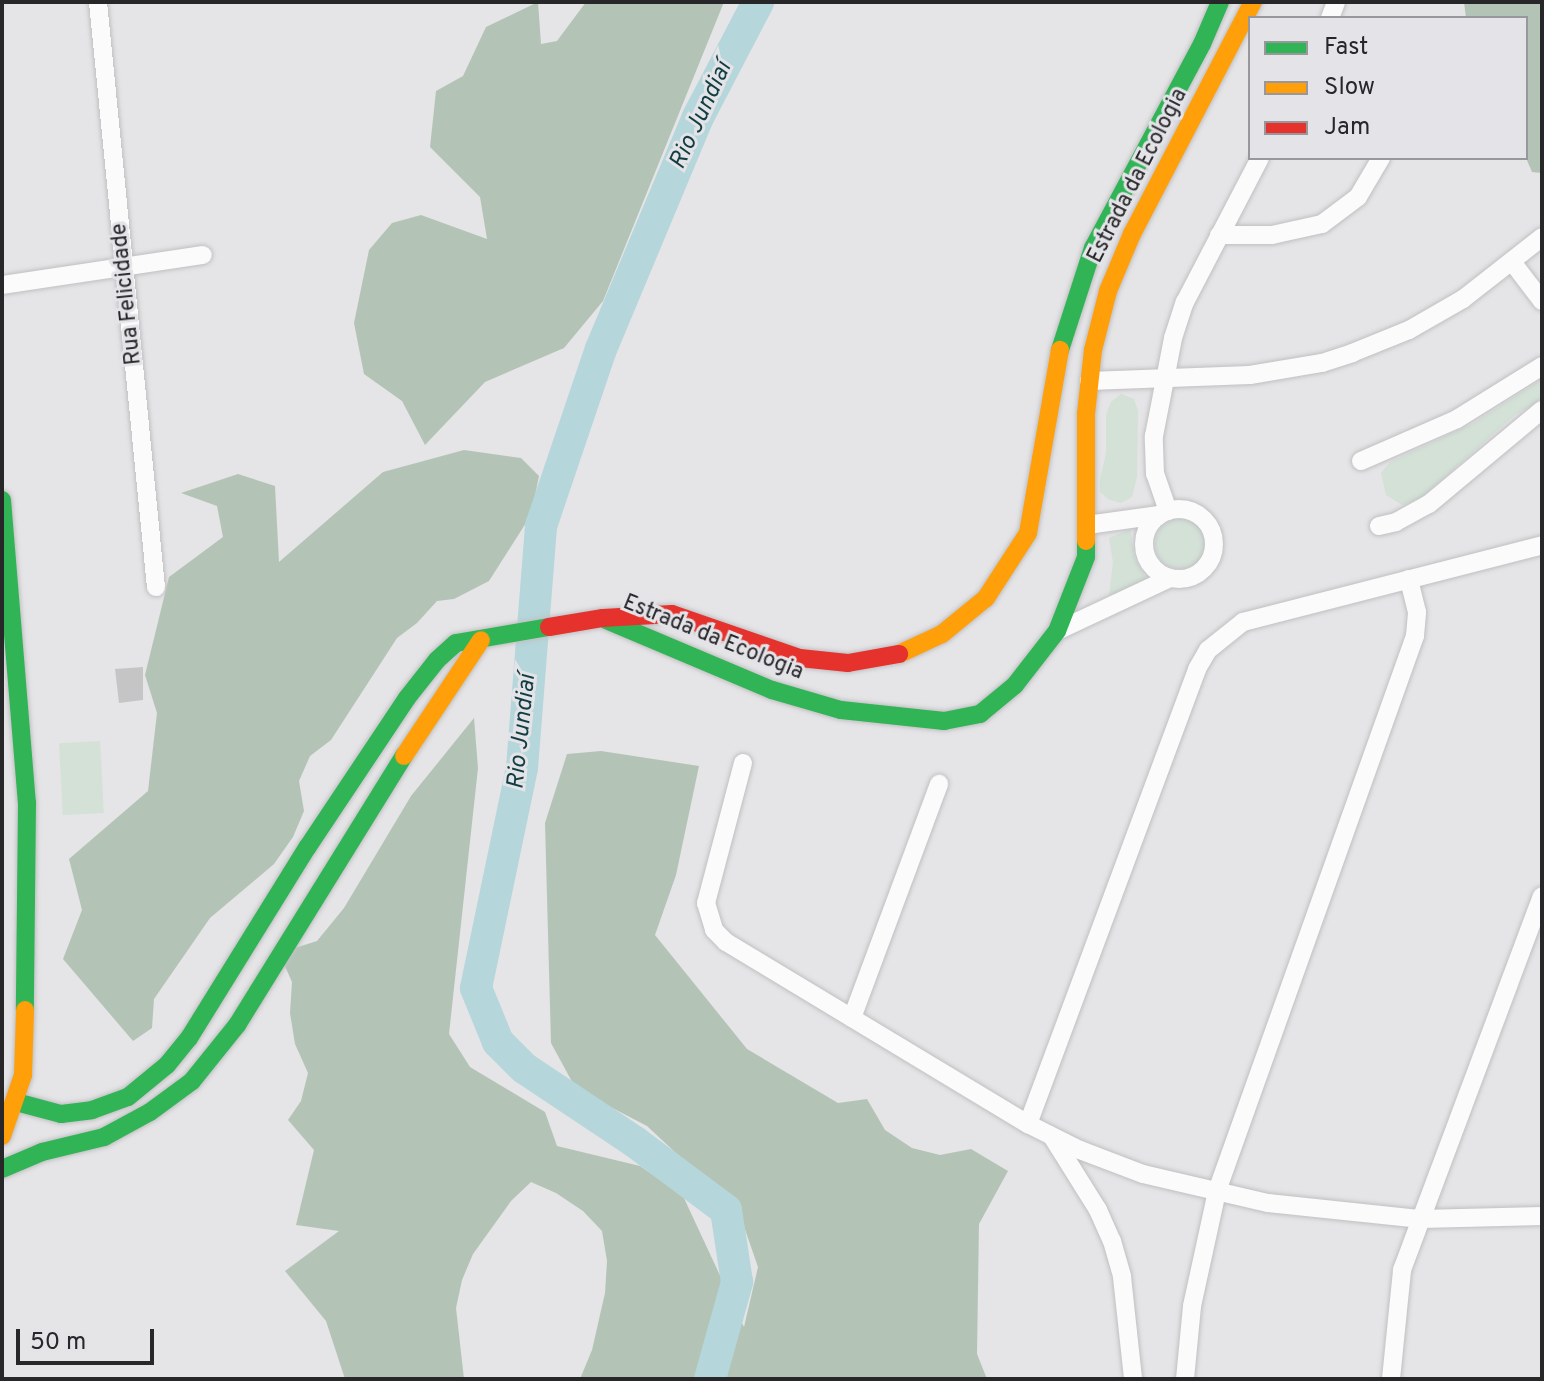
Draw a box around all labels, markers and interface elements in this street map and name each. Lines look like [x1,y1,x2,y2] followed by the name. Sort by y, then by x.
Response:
[1248,16,1528,160] legend
[1324,33,1368,63] text: Fast
[665,58,739,174] water label: Rio Jundiaí
[1324,73,1375,103] text: Slow
[1083,84,1193,268] street label: Estrada da Ecologia
[1324,113,1370,143] text: Jam
[106,222,148,366] street label: Rua Felicidade
[619,590,807,686] street label: Estrada da Ecologia
[503,673,543,791] water label: Rio Jundiaí
[20,1313,158,1363] scale bar
[30,1328,86,1358] text: 50 m

